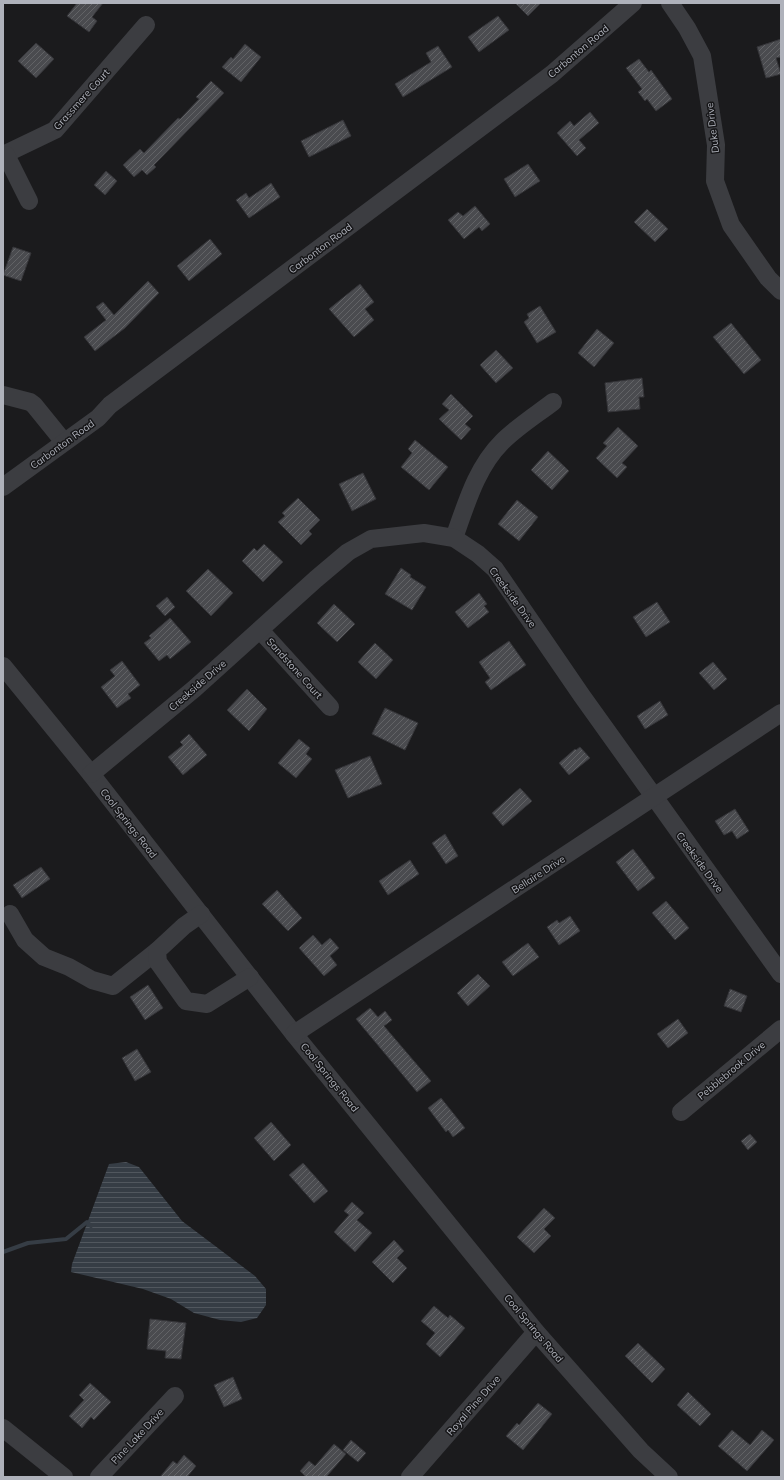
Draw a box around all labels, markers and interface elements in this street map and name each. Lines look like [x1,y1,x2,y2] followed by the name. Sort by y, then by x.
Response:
[545,22,612,81] street label: Carbonton Road
[50,66,113,133] street label: Grassmere Court
[703,102,722,154] street label: Duke Drive
[286,220,355,276] street label: Carbonton Road
[28,417,97,472] street label: Carbonton Road
[486,564,539,630] street label: Creekside Drive
[264,635,326,702] street label: Sandstone Court
[166,657,229,714] street label: Creekside Drive
[97,786,160,861] street label: Cool Springs Road
[673,829,726,895] street label: Creekside Drive
[509,852,567,897] street label: Bellaire Drive
[695,1038,768,1103] street label: Pebblebrook Drive
[298,1040,361,1114] street label: Cool Springs Road
[501,1292,566,1365] street label: Cool Springs Road
[444,1373,503,1438] street label: Royal Pine Drive
[108,1406,166,1467] street label: Pine Lake Drive

